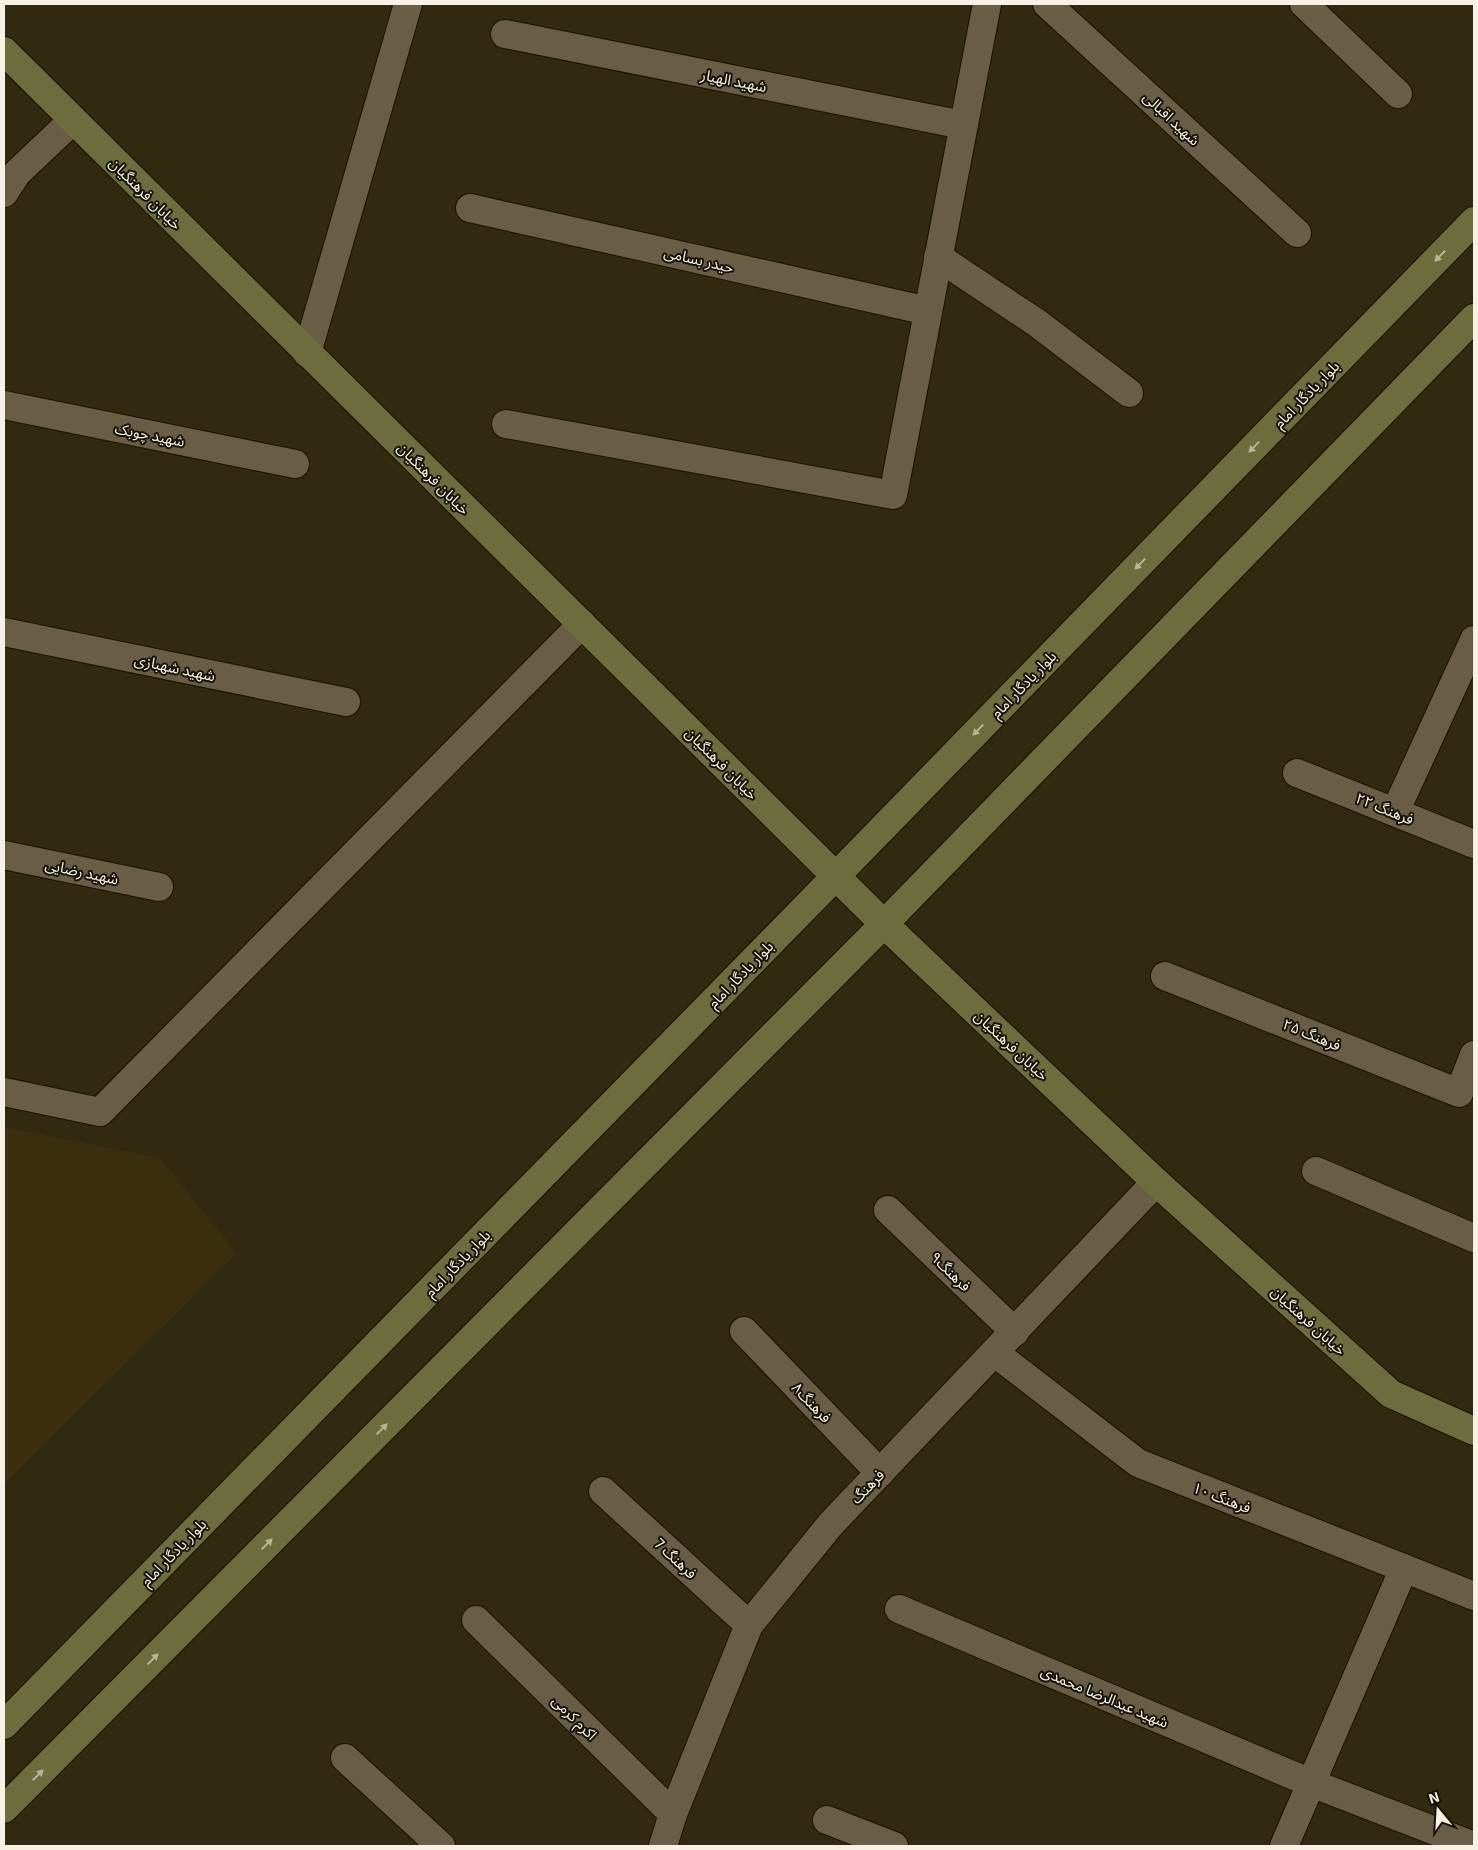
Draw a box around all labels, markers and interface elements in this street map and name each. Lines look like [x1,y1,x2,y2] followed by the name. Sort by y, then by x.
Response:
[698,65,769,96] street label: شهید الهیار
[1139,87,1204,150] street label: شهید اقبالی
[106,153,186,234] street label: خیابان فرهنگیان
[662,242,736,277] street label: حیدر بسامی
[1434,249,1446,261] one-way arrow
[1269,357,1345,433] street label: بلوار یادگار امام
[113,418,187,452] street label: شهید چوبک
[394,438,474,519] street label: خیابان فرهنگیان
[1248,441,1260,453] one-way arrow
[1134,557,1146,569] one-way arrow
[986,647,1062,723] street label: بلوار یادگار امام
[133,650,217,685] street label: شهید شهبازی
[682,723,762,804] street label: خیابان فرهنگیان
[972,724,984,736] one-way arrow
[1353,788,1417,829] street label: فرهنگ ۲۲
[43,854,121,889] street label: شهید رضایی
[703,937,779,1013] street label: بلوار یادگار امام
[971,1006,1053,1085] street label: خیابان فرهنگیان
[1280,1014,1344,1055] street label: فرهنگ ۲۵
[420,1226,496,1302] street label: بلوار یادگار امام
[926,1247,975,1295] street label: فرهنگ۹
[1267,1282,1350,1359] street label: خیابان فرهنگیان
[788,1378,836,1427] street label: فرهنگ۸
[376,1423,388,1435] one-way arrow
[846,1465,888,1507] street label: فرهنگ
[1190,1478,1254,1517] street label: فرهنگ ۱۰
[136,1515,212,1591] street label: بلوار یادگار امام
[650,1534,701,1583] street label: فرهنگ 7
[261,1538,273,1550] one-way arrow
[147,1654,159,1666] one-way arrow
[1038,1661,1172,1732] street label: شهید عبدالرضا محمدی
[547,1691,601,1745] street label: اکرم کرمی
[32,1769,44,1781] one-way arrow
[1413,1785,1463,1835] north arrow
[1426,1788,1441,1807] text: N

